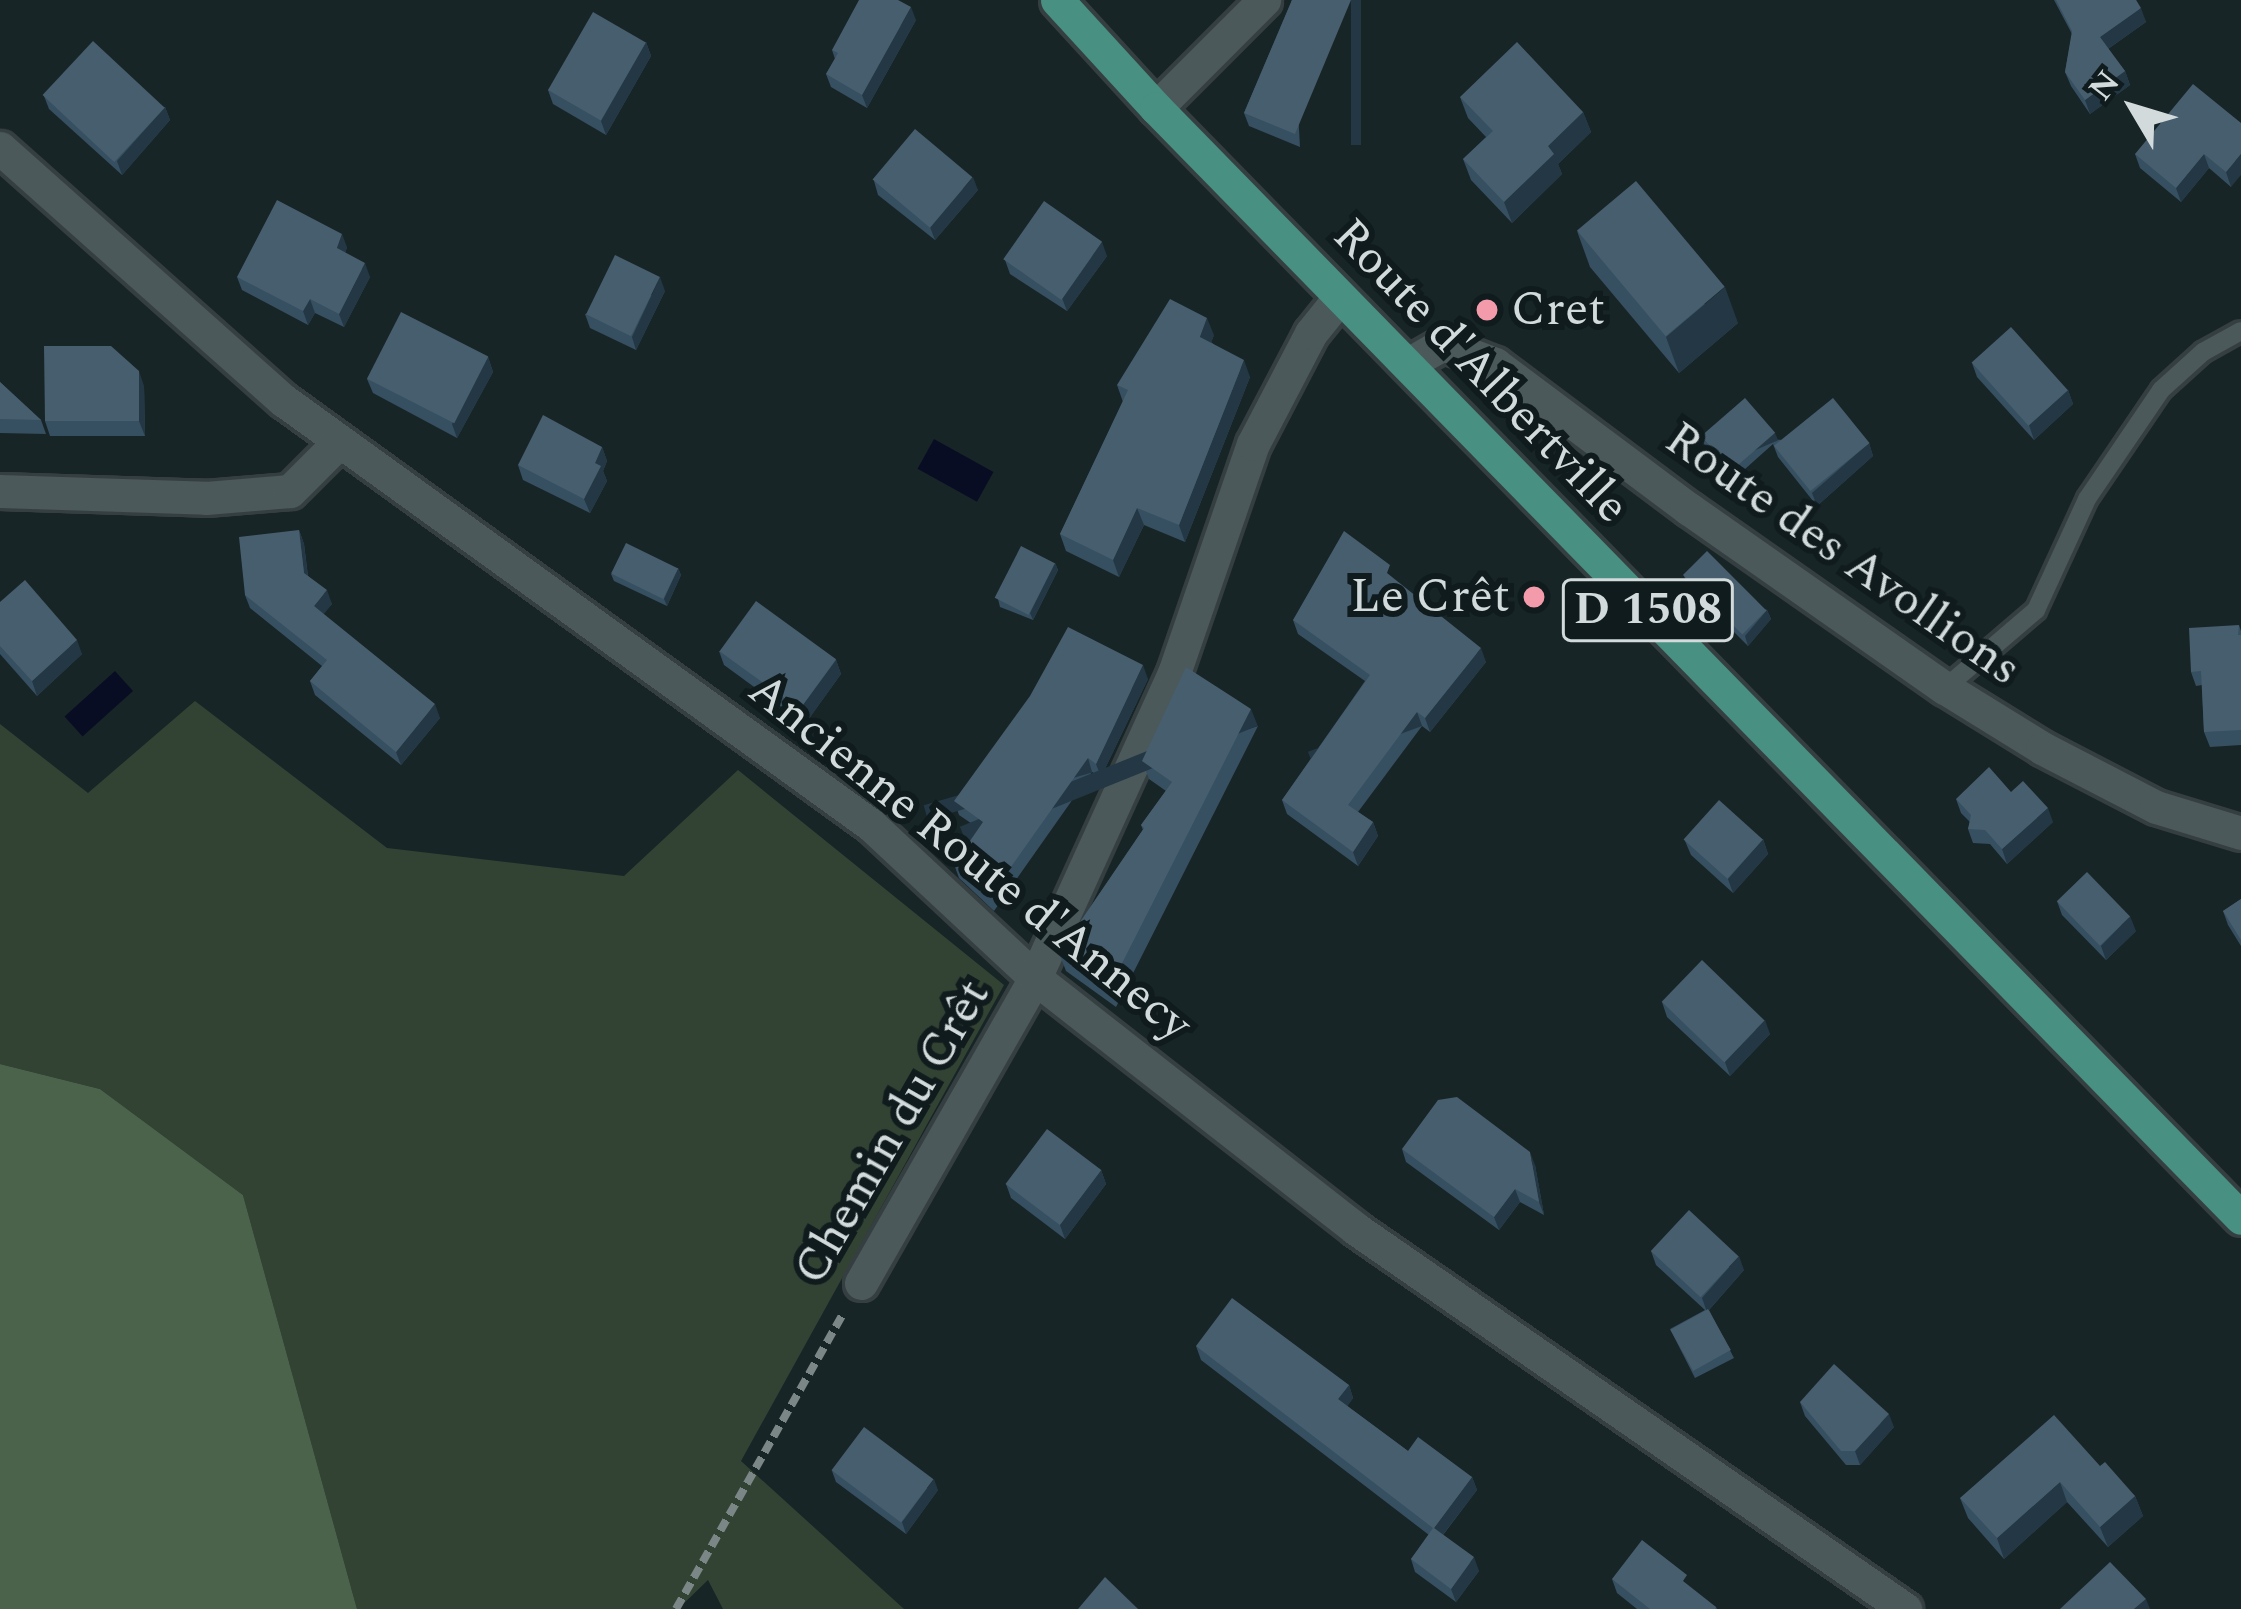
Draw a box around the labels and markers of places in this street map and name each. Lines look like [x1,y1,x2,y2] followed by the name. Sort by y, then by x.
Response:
[1511,281,1605,339] place label: Cret
[1474,297,1500,323] marker: Cret
[1350,568,1510,626] place label: Le Crêt
[1521,584,1547,610] marker: Le Crêt

